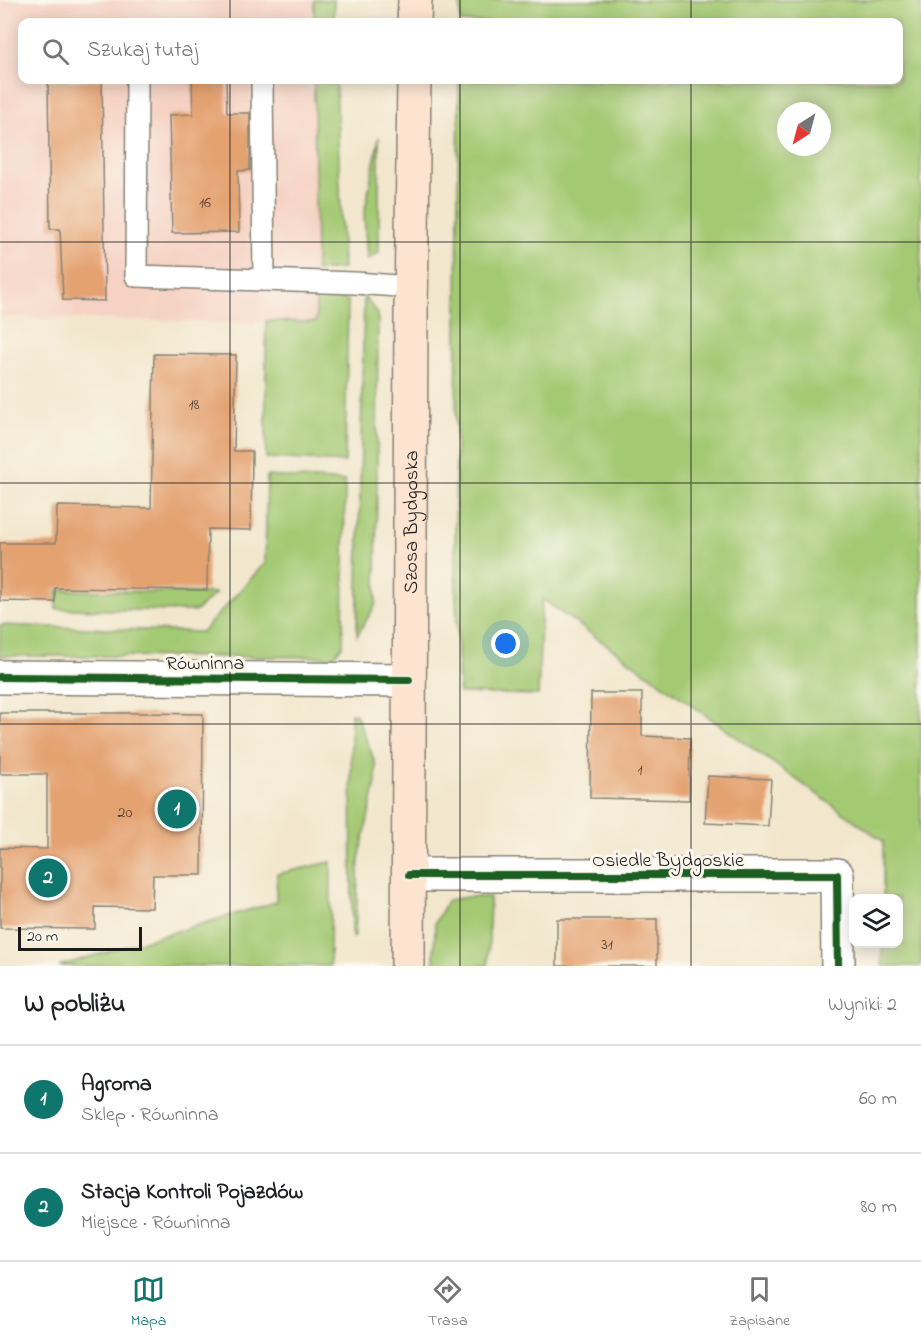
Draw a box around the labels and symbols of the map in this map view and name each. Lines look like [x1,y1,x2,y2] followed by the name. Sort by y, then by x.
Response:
[777,102,831,156] north arrow
[199,191,211,215] house number: 16
[188,393,200,417] house number: 18
[398,450,428,594] street label: Szosa Bydgoska
[491,629,520,658] your location
[166,650,244,679] street label: Równinna
[637,758,643,782] house number: 1
[158,786,196,832] pin: 1
[118,801,133,825] house number: 20
[592,847,744,877] street label: Osiedle Bydgoskie
[28,856,68,900] pin: 2
[18,924,142,952] scale bar
[601,933,613,957] house number: 31

